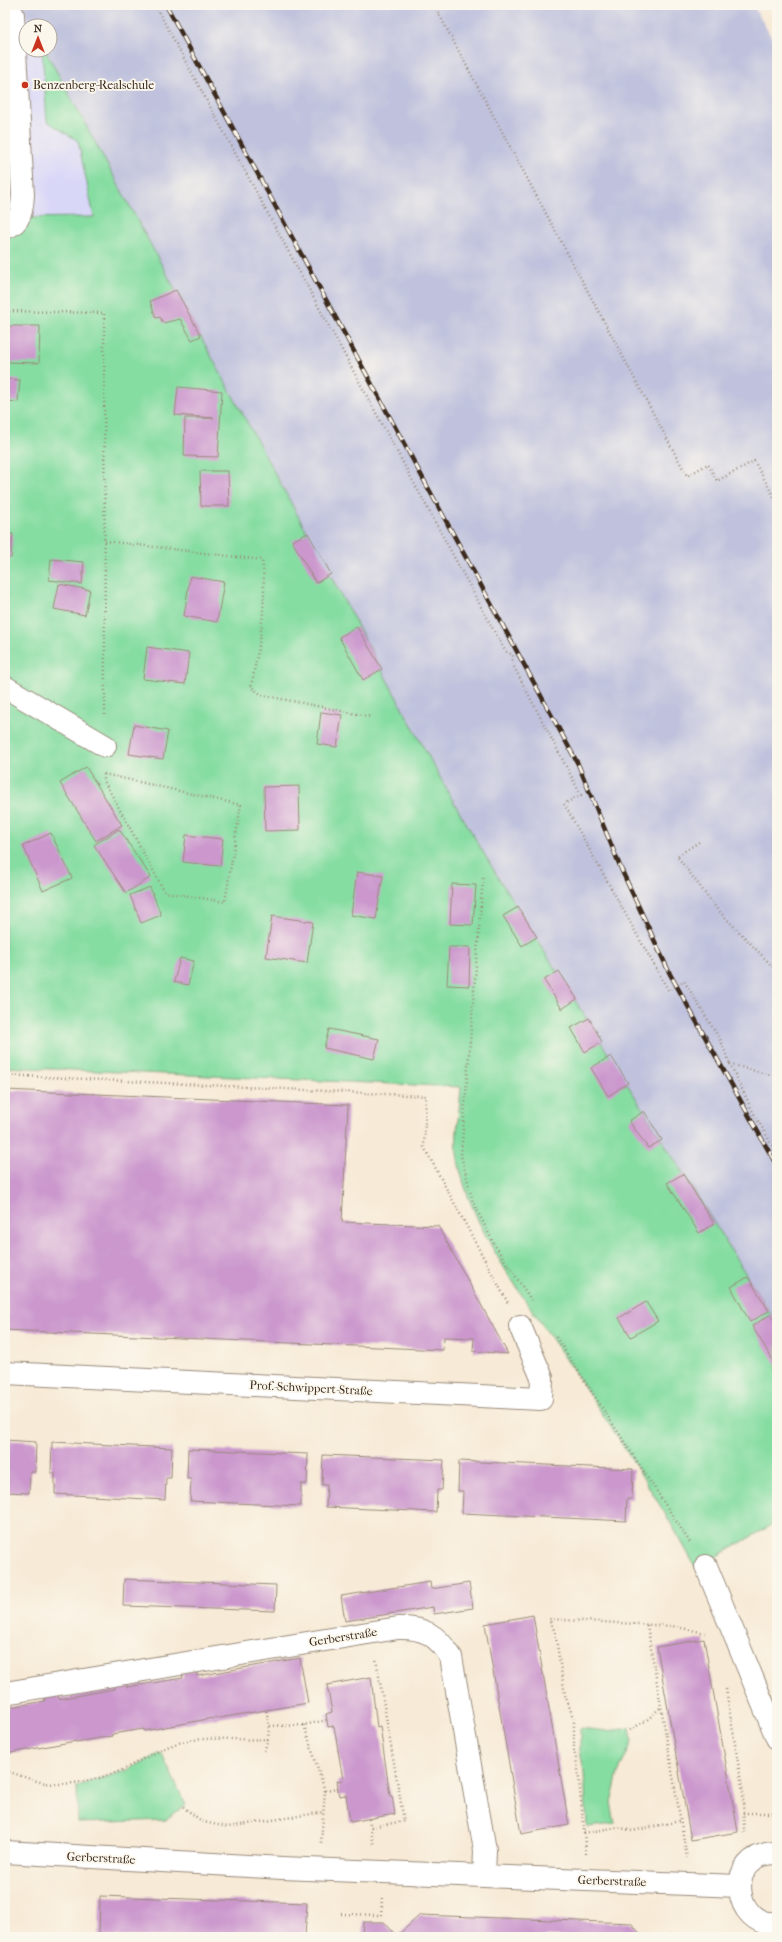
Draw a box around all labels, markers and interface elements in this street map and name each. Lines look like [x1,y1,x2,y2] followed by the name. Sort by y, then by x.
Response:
[18,18,58,58] north arrow
[34,22,43,35] text: N
[33,78,154,92] place label: Benzenberg-Realschule
[20,80,30,90] marker: Benzenberg-Realschule
[249,1378,373,1398] street label: Prof.-Schwippert-Straße
[308,1625,378,1649] street label: Gerberstraße
[66,1849,136,1867] street label: Gerberstraße
[577,1873,647,1889] street label: Gerberstraße

